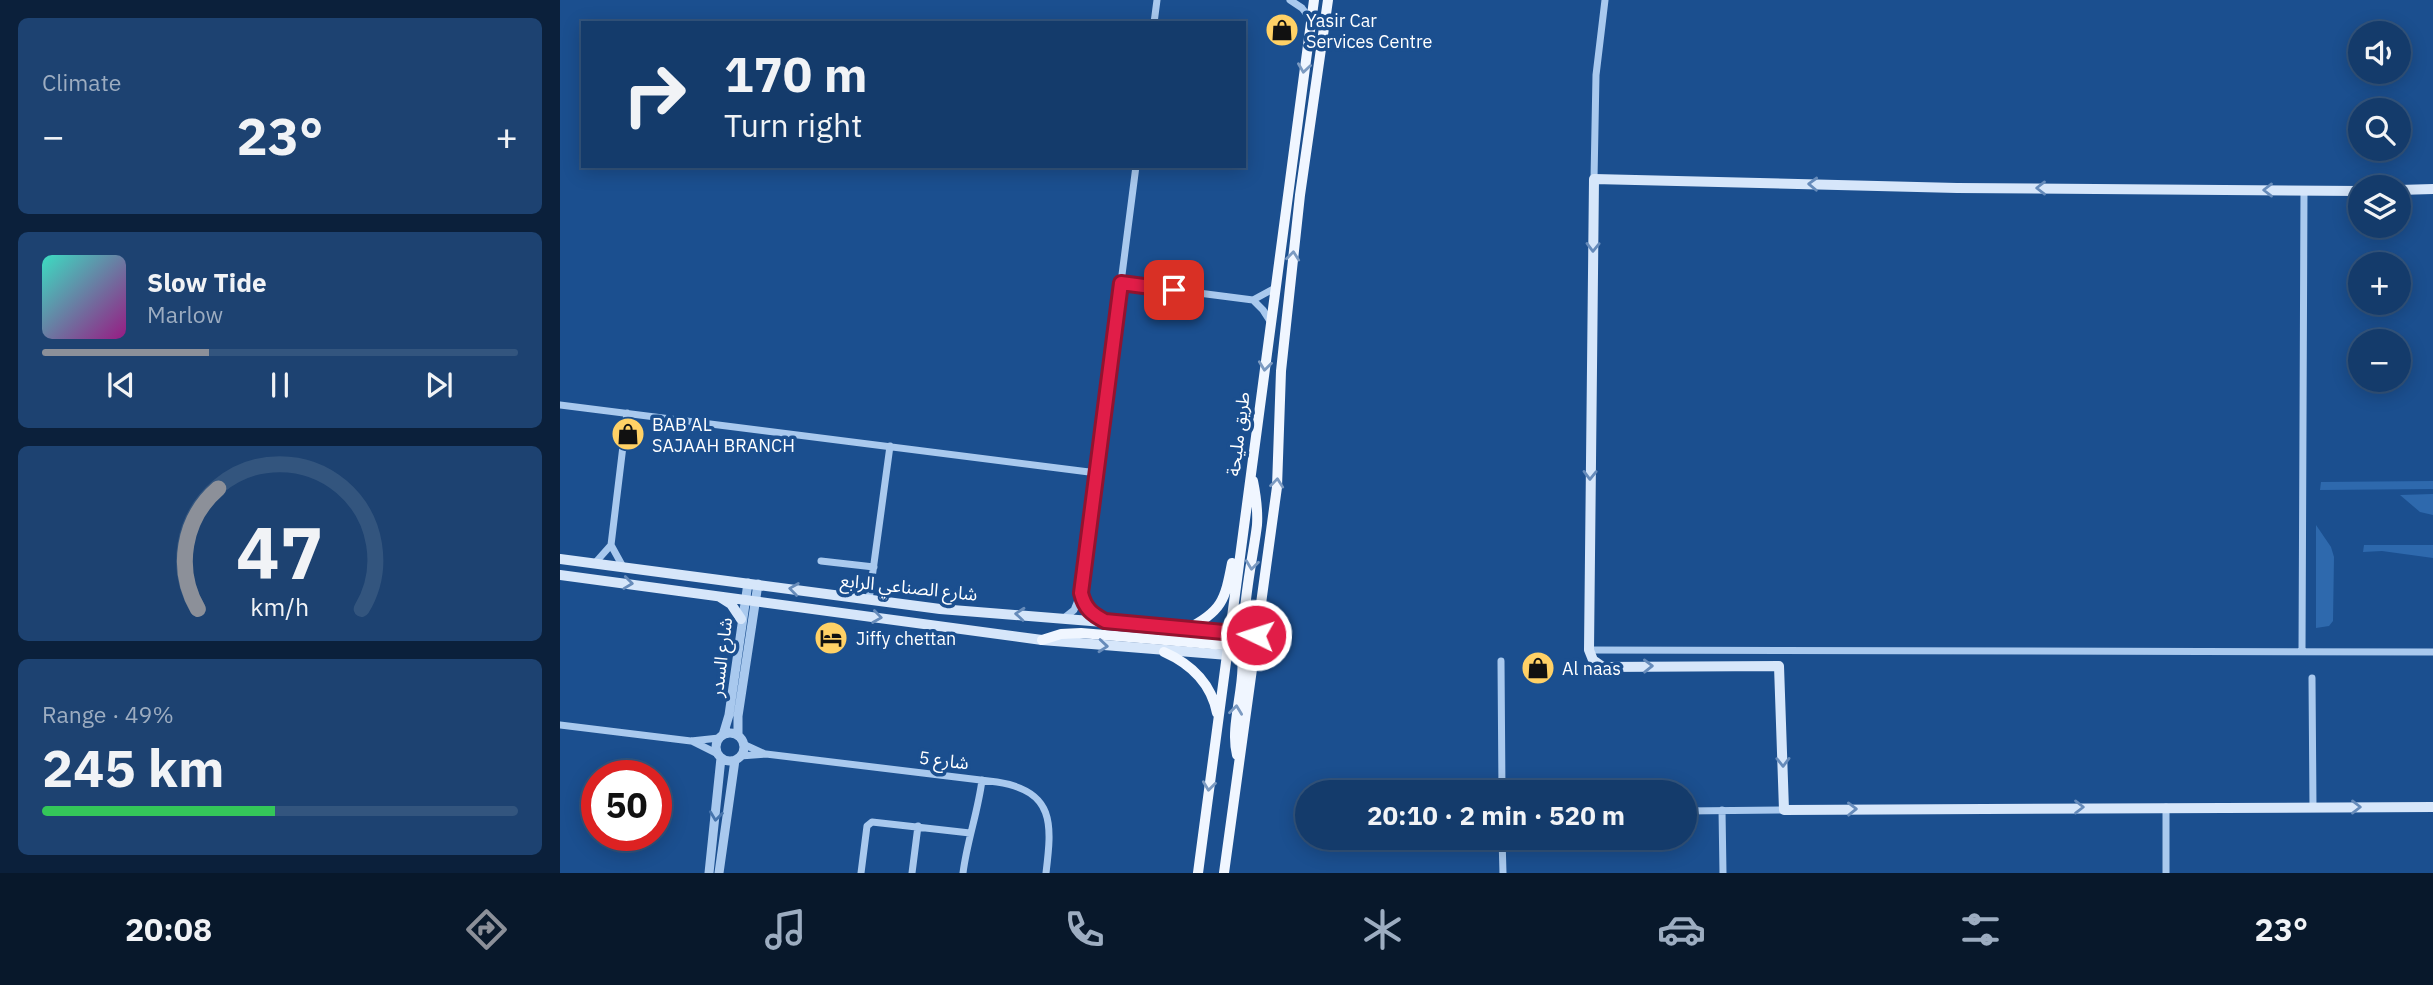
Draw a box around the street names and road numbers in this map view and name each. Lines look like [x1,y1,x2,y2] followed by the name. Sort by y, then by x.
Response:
[1221,391,1255,477] street label: طريق مليحة
[839,568,979,609] street label: شارع الصناعي الرابع
[705,616,740,699] street label: شارع السدر
[917,746,970,777] street label: شارع 5

